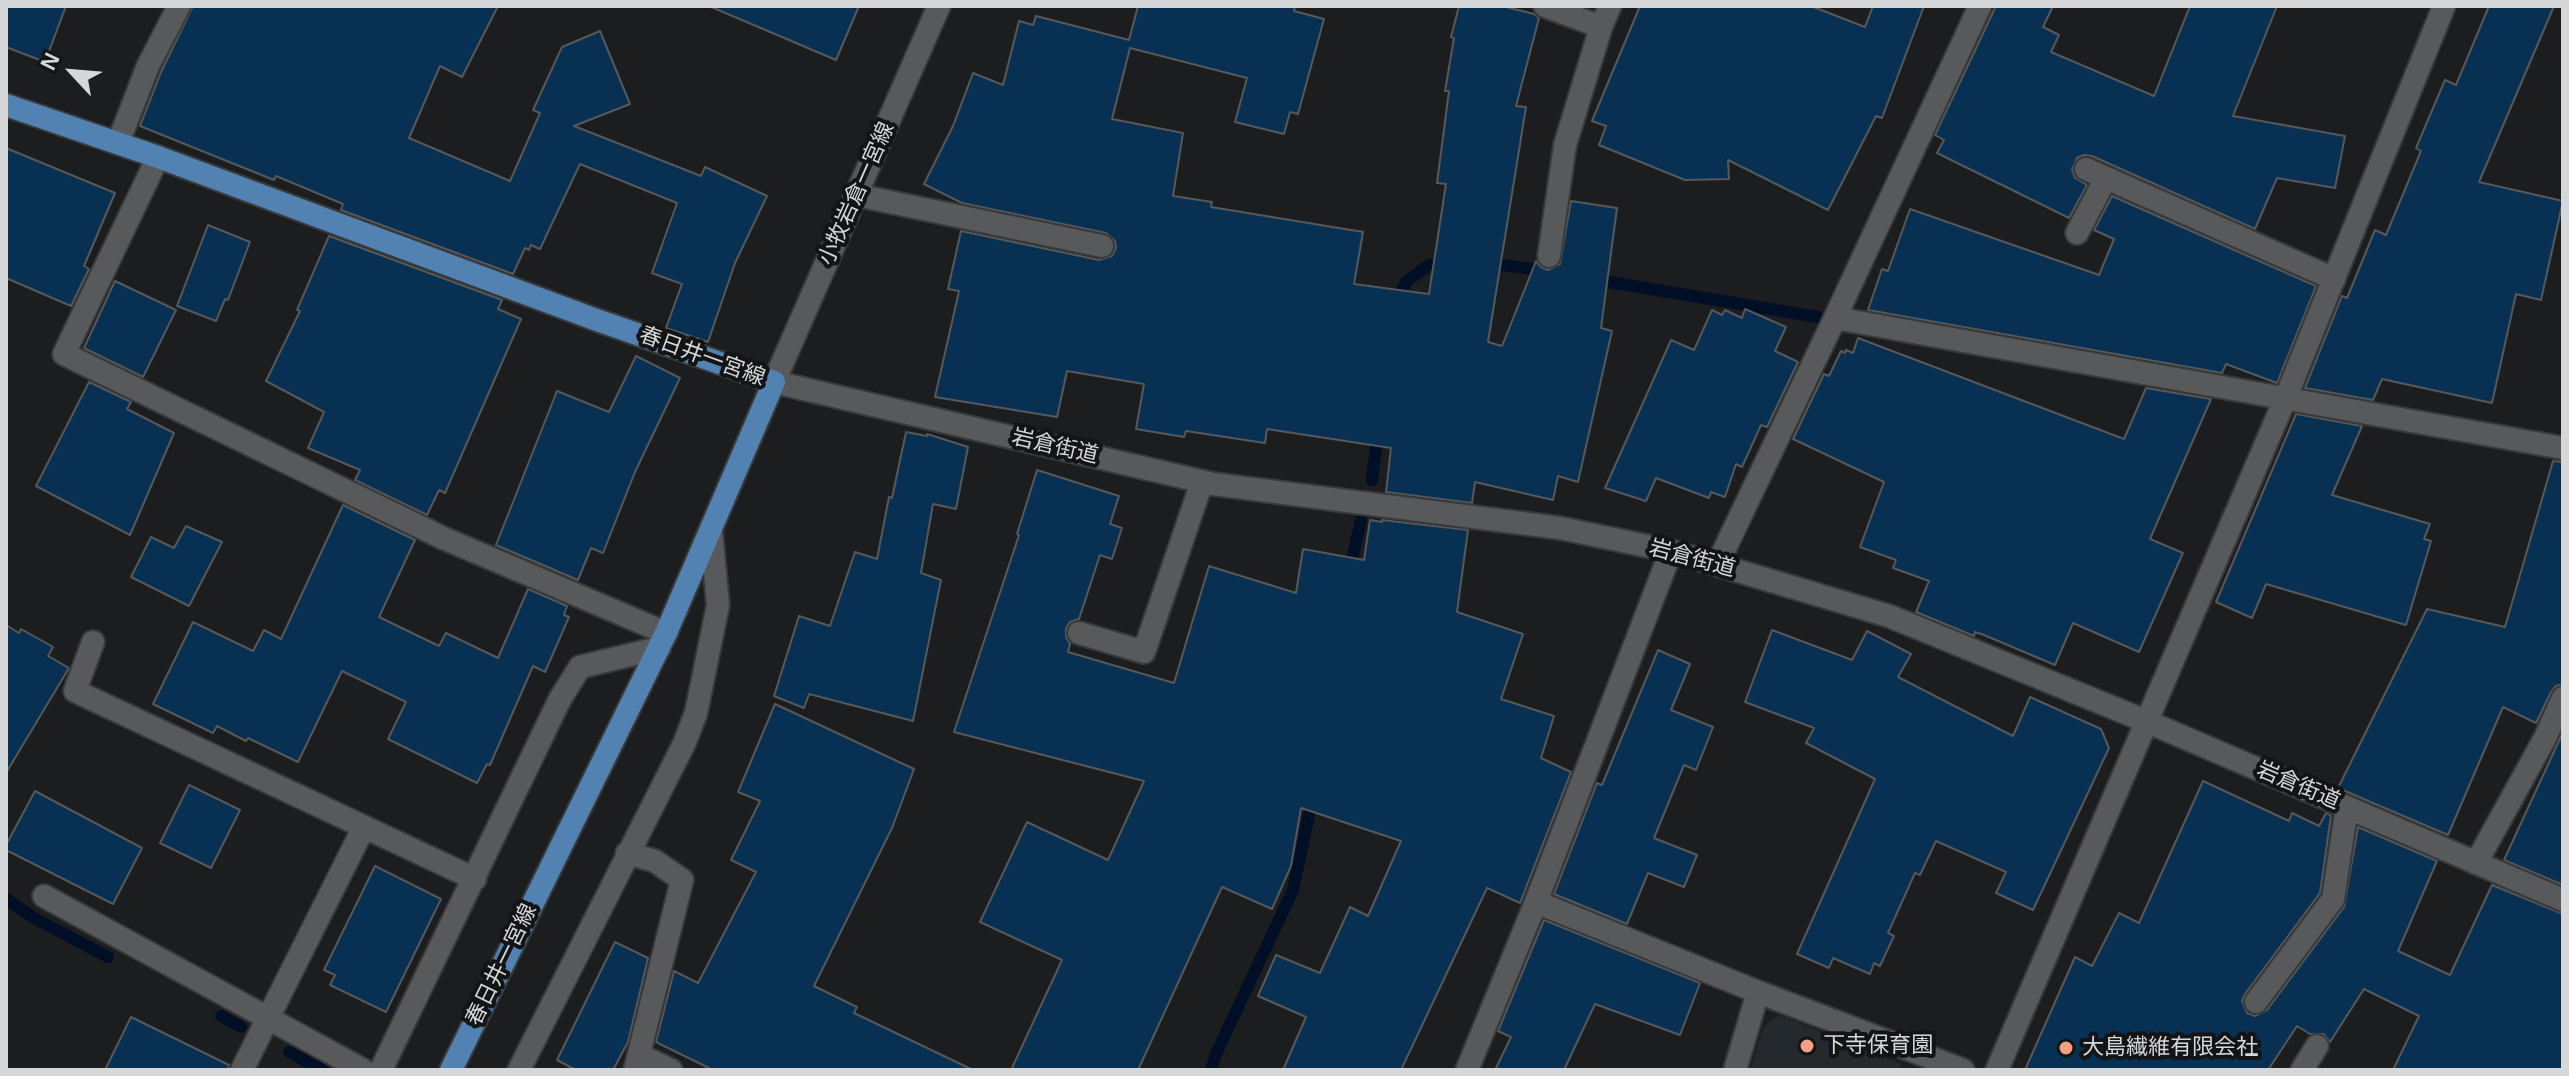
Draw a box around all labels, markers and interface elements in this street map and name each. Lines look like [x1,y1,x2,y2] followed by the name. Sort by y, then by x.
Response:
[32,32,112,112] north arrow
[35,49,65,74] text: N
[814,118,900,270] street label: 小牧岩倉一宮線
[635,322,769,392] street label: 春日井一宮線
[1009,424,1101,470] street label: 岩倉街道
[1646,535,1738,583] street label: 岩倉街道
[2252,757,2344,815] street label: 岩倉街道
[461,900,543,1030] street label: 春日井一宮線
[1823,1033,1933,1059] place label: 下寺保育園
[2082,1035,2258,1061] place label: 大島繊維有限会社
[1798,1037,1816,1055] marker: 下寺保育園
[2057,1039,2075,1057] marker: 大島繊維有限会社

